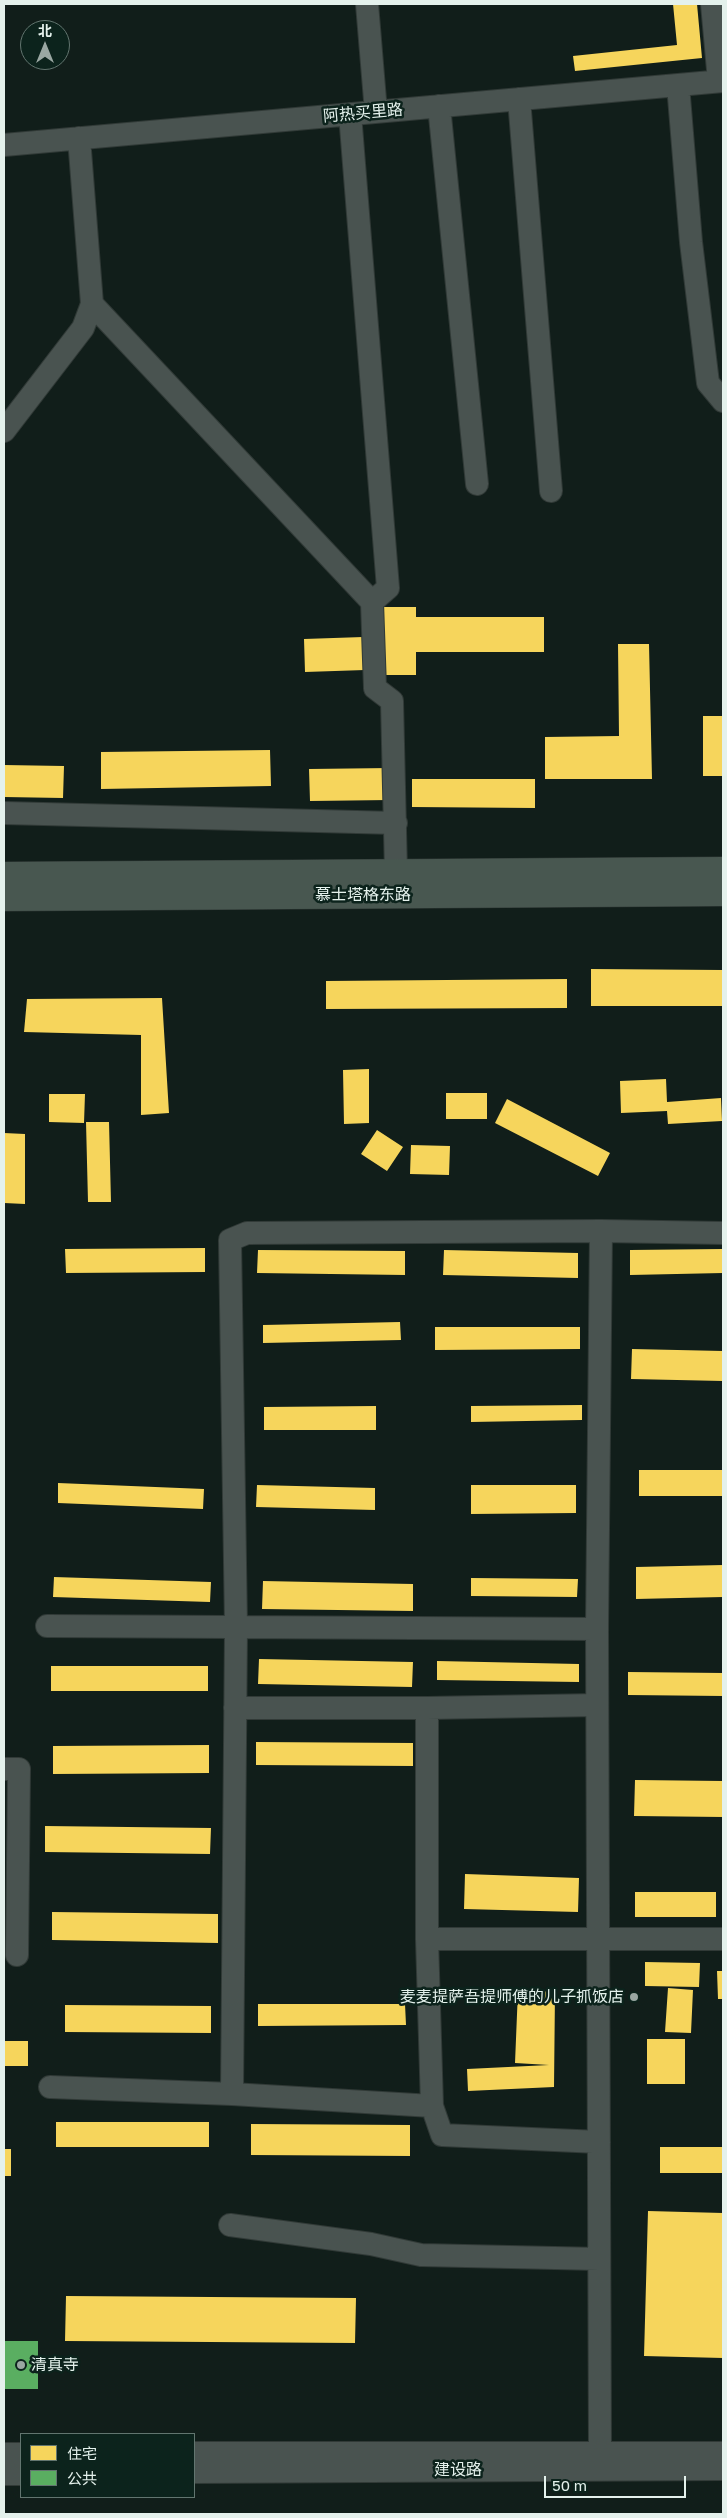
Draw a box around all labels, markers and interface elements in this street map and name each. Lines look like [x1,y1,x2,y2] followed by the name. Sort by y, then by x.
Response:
[20,20,70,70] north arrow
[38,22,52,39] text: 北
[322,100,404,126] street label: 阿热买里路
[315,885,411,905] street label: 慕士塔格东路
[400,1987,624,2007] place label: 麦麦提萨吾提师傅的儿子抓饭店
[628,1991,640,2003] marker: 麦麦提萨吾提师傅的儿子抓饭店
[31,2355,79,2375] place label: 清真寺
[15,2359,27,2371] marker: 清真寺
[20,2433,195,2498] legend
[67,2444,97,2462] text: 住宅
[434,2460,482,2480] street label: 建设路
[547,2466,690,2498] scale bar
[67,2469,97,2487] text: 公共
[552,2476,587,2494] text: 50 m

